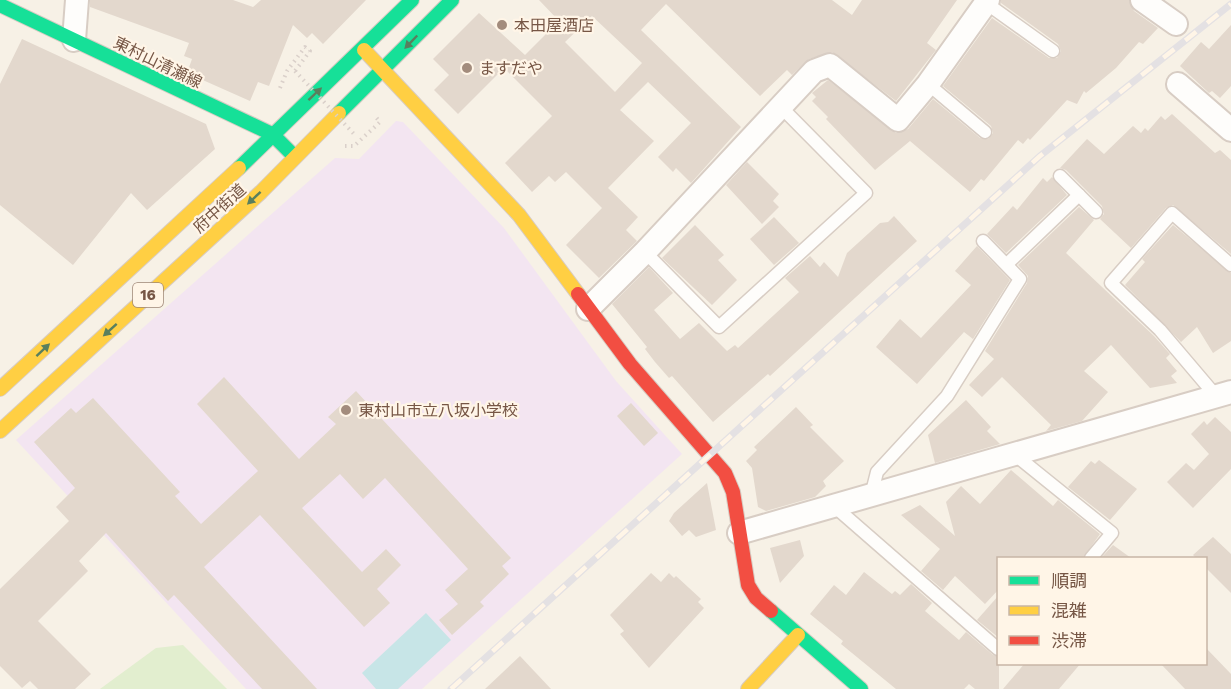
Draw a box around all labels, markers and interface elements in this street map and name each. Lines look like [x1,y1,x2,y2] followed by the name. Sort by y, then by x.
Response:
[514,16,594,35] place label: 本田屋酒店
[495,18,509,32] marker: 本田屋酒店
[110,33,205,92] street label: 東村山清瀬線
[404,34,418,48] one-way arrow
[479,59,543,78] place label: ますだや
[460,61,474,75] marker: ますだや
[307,87,322,101] one-way arrow
[189,180,249,237] street label: 府中街道
[247,191,261,205] one-way arrow
[133,283,163,307] road number: 16
[103,323,118,336] one-way arrow
[35,344,50,357] one-way arrow
[358,401,518,420] place label: 東村山市立八坂小学校
[339,403,353,417] marker: 東村山市立八坂小学校
[997,557,1207,665] legend
[1051,570,1087,591] text: 順調
[1051,600,1087,621] text: 混雑
[1051,630,1087,651] text: 渋滞

